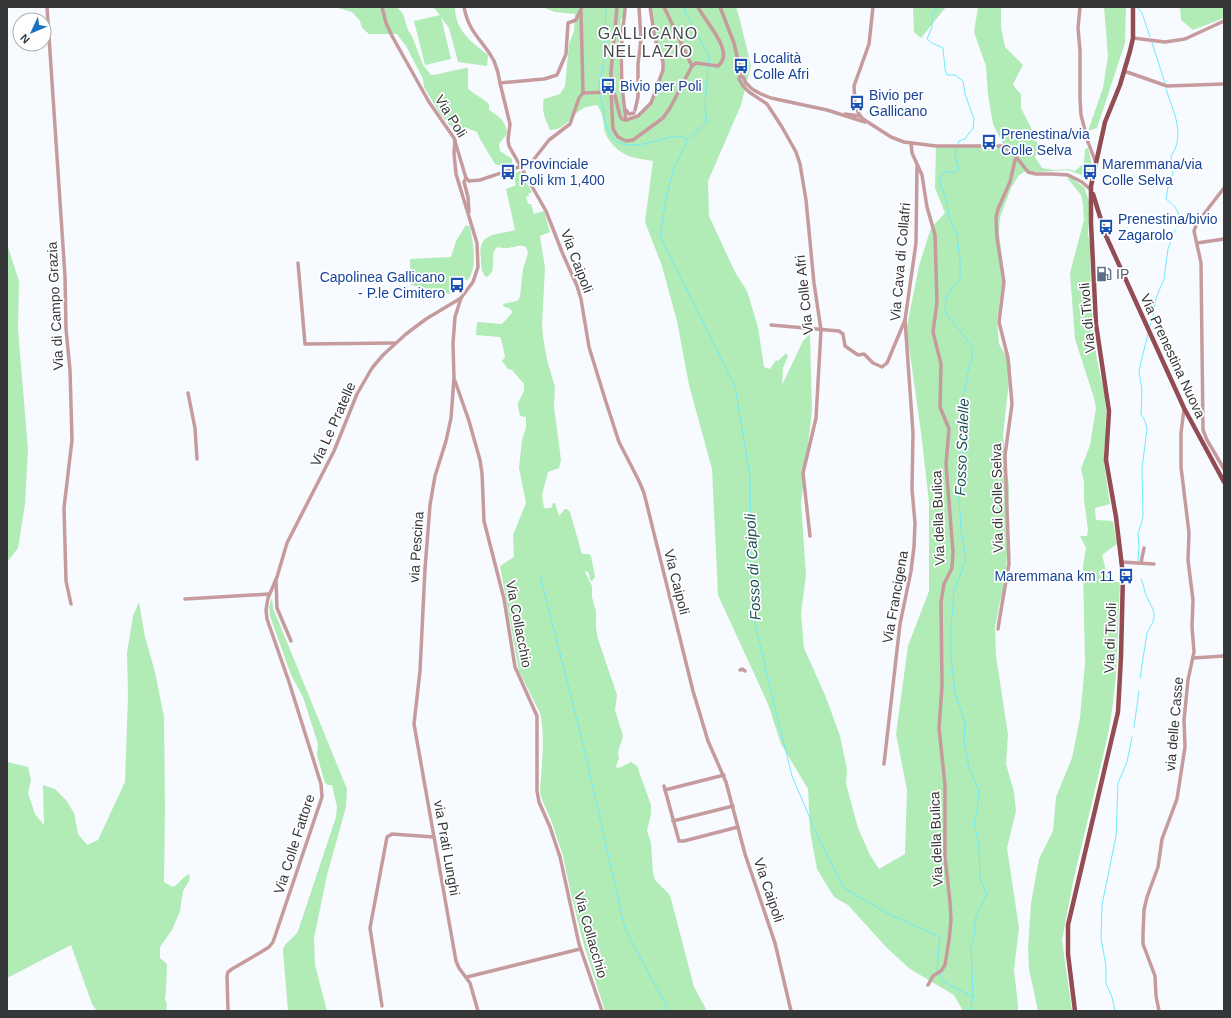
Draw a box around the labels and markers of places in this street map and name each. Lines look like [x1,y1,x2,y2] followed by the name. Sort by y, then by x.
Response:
[753,50,809,82] place label: Località Colle Afri
[732,57,750,75] bus stop icon: Località Colle Afri
[599,77,617,95] bus stop icon: Bivio per Poli
[620,78,702,94] place label: Bivio per Poli
[869,87,928,119] place label: Bivio per Gallicano
[848,94,866,112] bus stop icon: Bivio per Gallicano
[1001,126,1090,158] place label: Prenestina/via Colle Selva
[980,133,998,151] bus stop icon: Prenestina/via Colle Selva
[520,156,605,188] place label: Provinciale Poli km 1,400
[1102,156,1203,188] place label: Maremmana/via Colle Selva
[499,163,517,181] bus stop icon: Provinciale Poli km 1,400
[1081,163,1099,181] bus stop icon: Maremmana/via Colle Selva
[1118,211,1218,243] place label: Prenestina/bivio Zagarolo
[1097,218,1115,236] bus stop icon: Prenestina/bivio Zagarolo
[1095,265,1113,283] fuel station icon: IP
[1116,266,1129,282] place label: IP
[320,269,445,301] place label: Capolinea Gallicano - P.le Cimitero
[448,276,466,294] bus stop icon: Capolinea Gallicano - P.le Cimitero
[1117,567,1135,585] bus stop icon: Maremmana km 11
[994,568,1114,584] place label: Maremmana km 11

